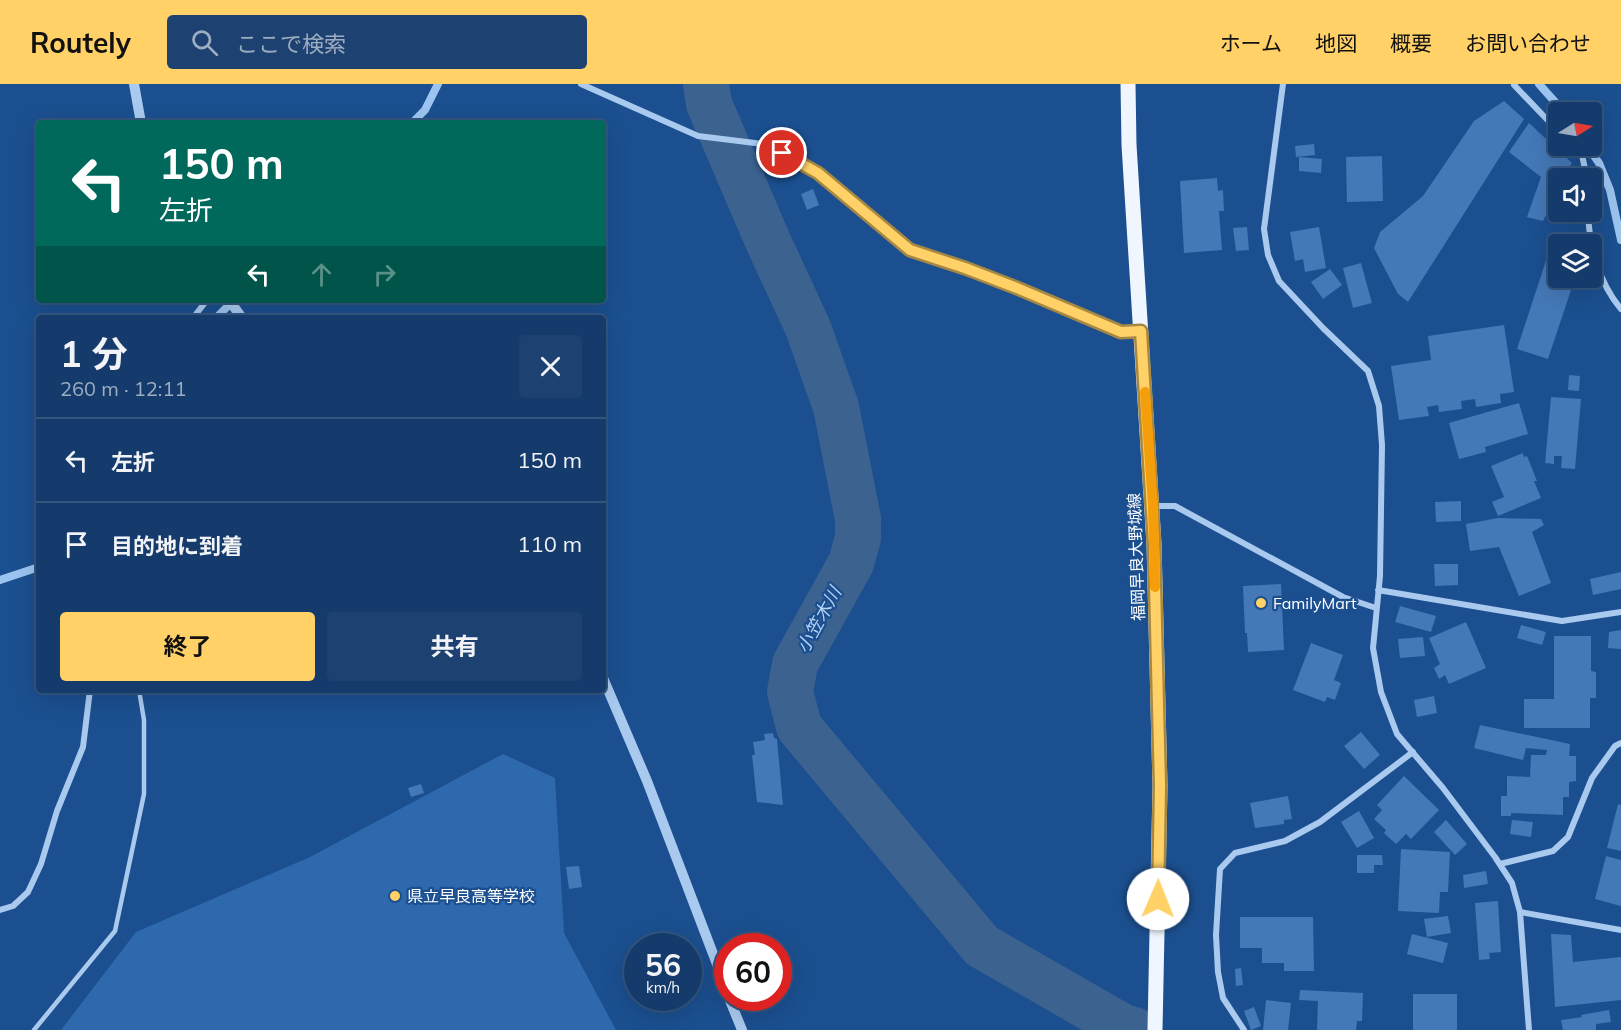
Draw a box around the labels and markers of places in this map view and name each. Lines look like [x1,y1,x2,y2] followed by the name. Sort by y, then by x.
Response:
[756,127,807,178] pin
[1273,593,1357,613] place label: FamilyMart
[1254,596,1268,610] marker: FamilyMart
[407,886,535,906] place label: 県立早良高等学校
[388,889,402,903] marker: 県立早良高等学校

